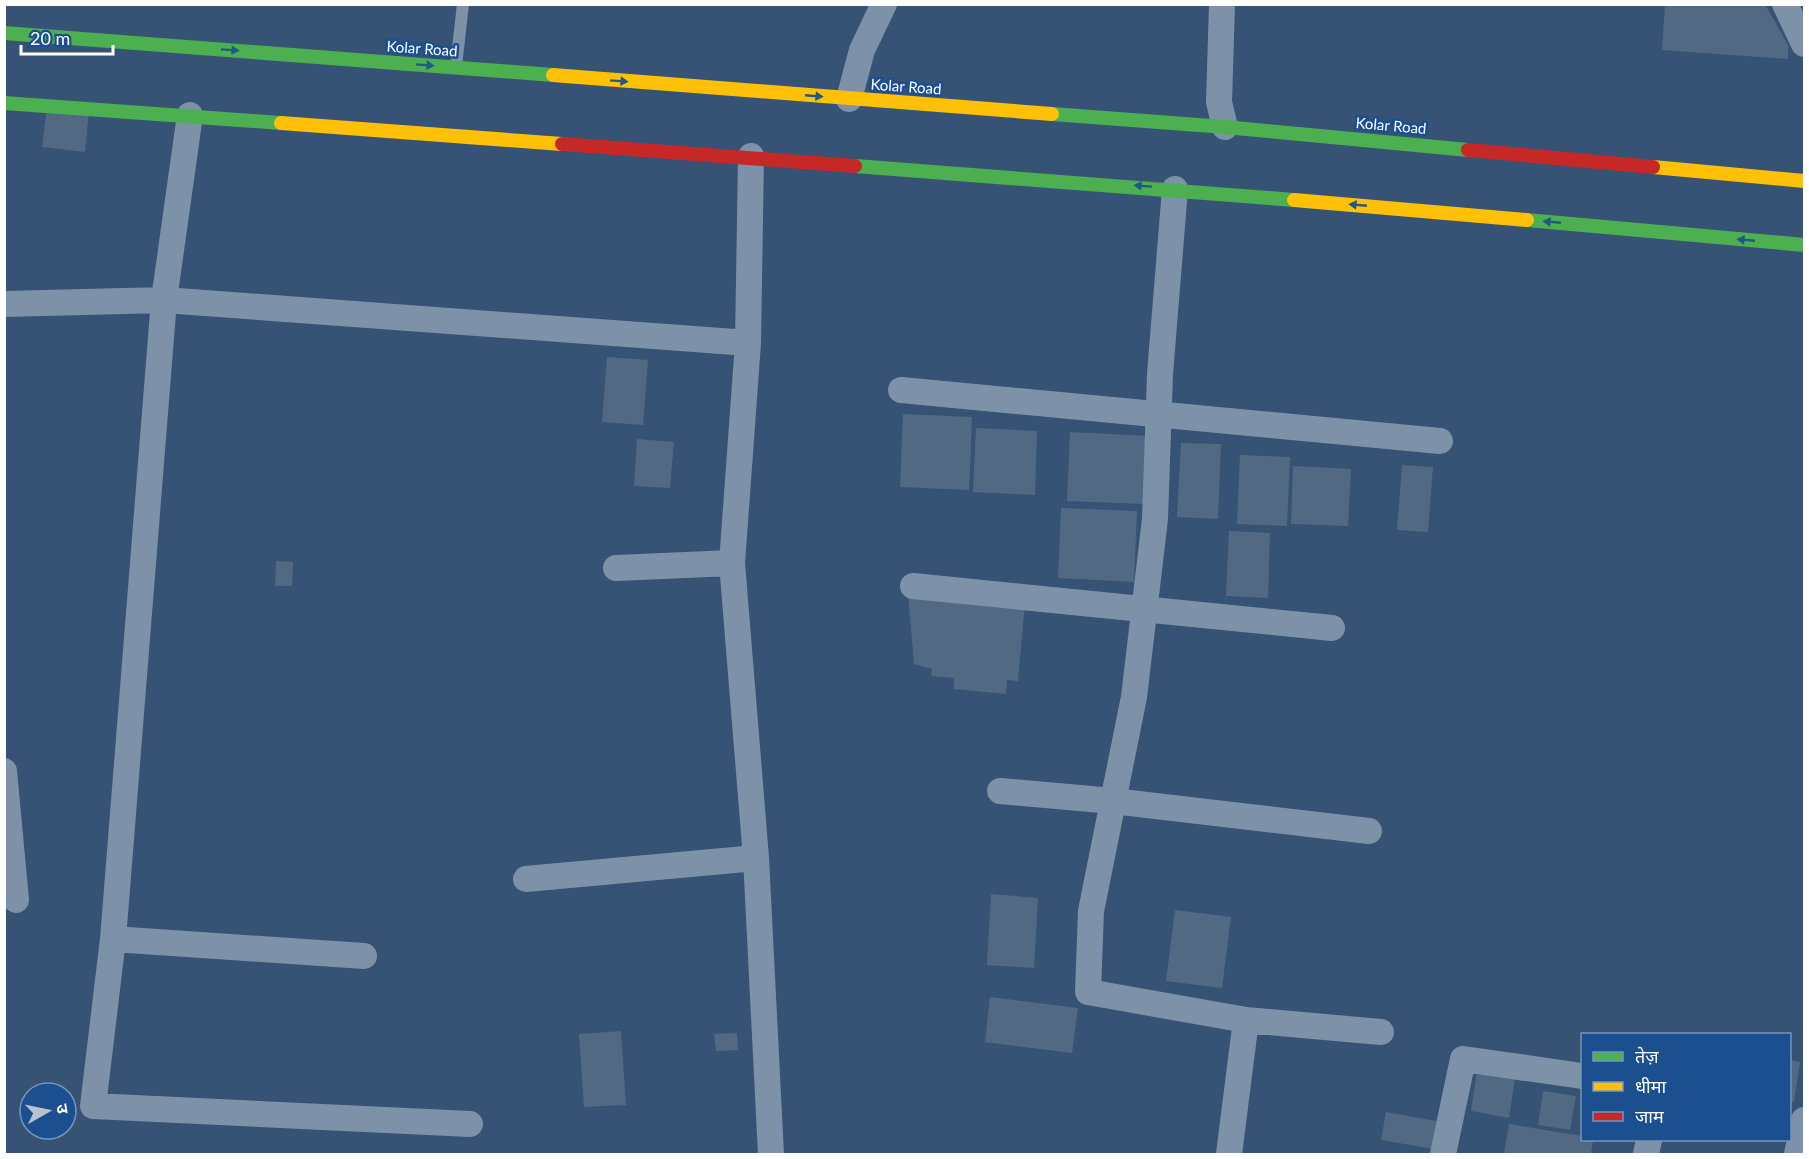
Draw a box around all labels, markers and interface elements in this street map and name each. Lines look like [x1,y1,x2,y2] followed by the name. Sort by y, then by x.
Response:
[21,18,112,56] scale bar
[30,27,70,49] text: 20 m
[386,37,458,59] street label: Kolar Road
[221,46,240,55] one-way arrow
[415,61,434,70] one-way arrow
[870,75,942,97] street label: Kolar Road
[610,76,629,85] one-way arrow
[804,91,823,101] one-way arrow
[1355,113,1427,137] street label: Kolar Road
[1133,182,1152,191] one-way arrow
[1348,200,1367,210] one-way arrow
[1542,217,1561,227] one-way arrow
[1737,235,1756,244] one-way arrow
[1581,1033,1791,1141] legend
[1635,1045,1659,1067] text: तेज़
[1635,1075,1666,1097] text: धीमा
[18,1081,78,1141] north arrow
[53,1102,74,1115] text: उ
[1635,1105,1665,1127] text: जाम

